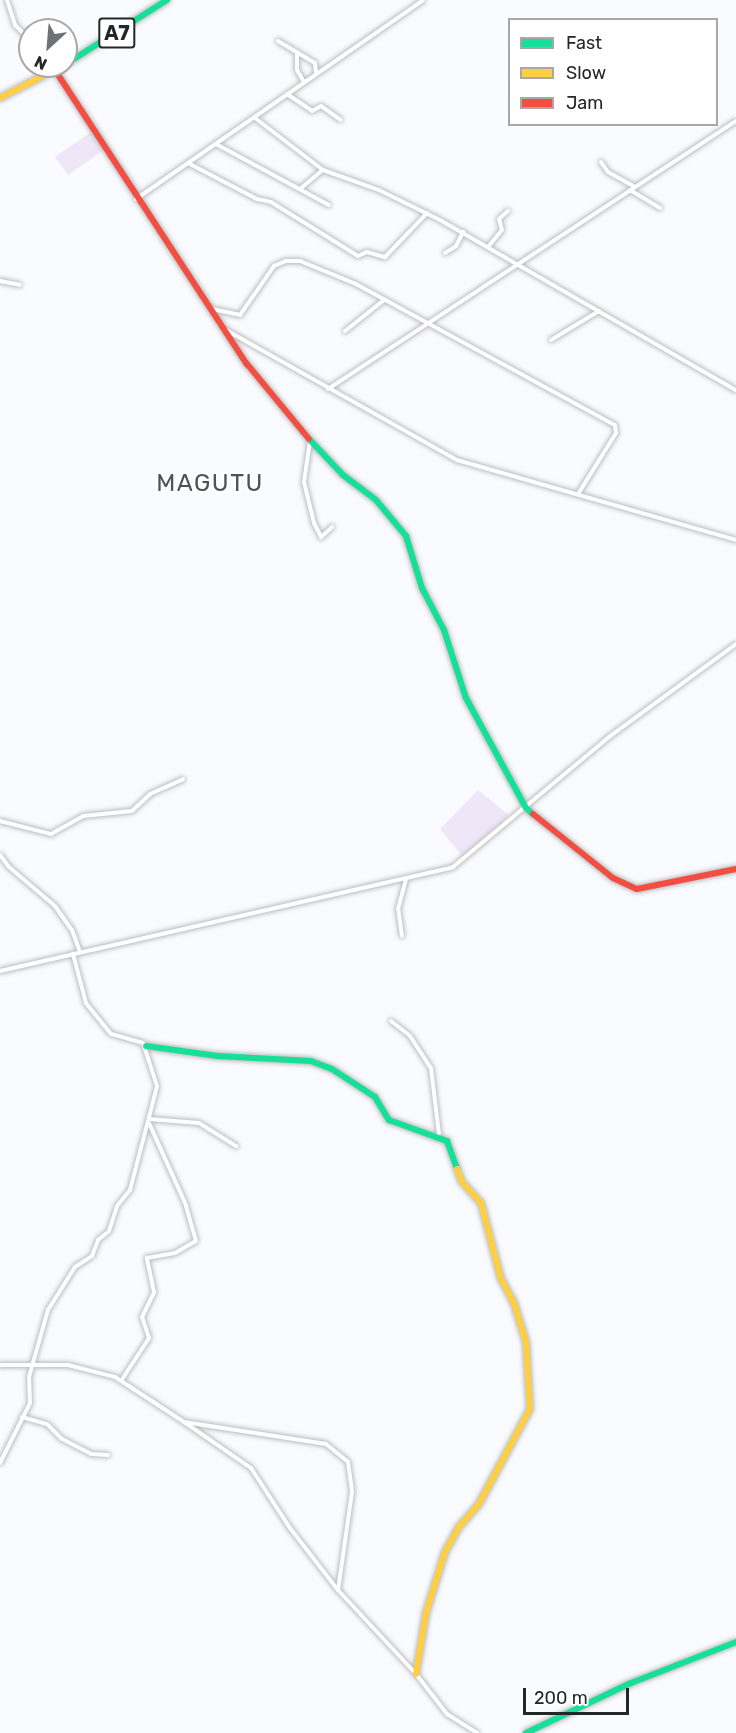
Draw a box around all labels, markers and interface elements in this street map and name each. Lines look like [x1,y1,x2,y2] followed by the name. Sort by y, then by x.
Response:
[98,16,136,50] road number: A7
[18,18,78,78] north arrow
[508,18,718,126] legend
[566,32,602,54] text: Fast
[31,52,50,74] text: N
[566,62,606,84] text: Slow
[566,92,603,114] text: Jam
[156,470,264,498] district label: MAGUTU
[526,1676,632,1714] scale bar
[534,1687,588,1709] text: 200 m

